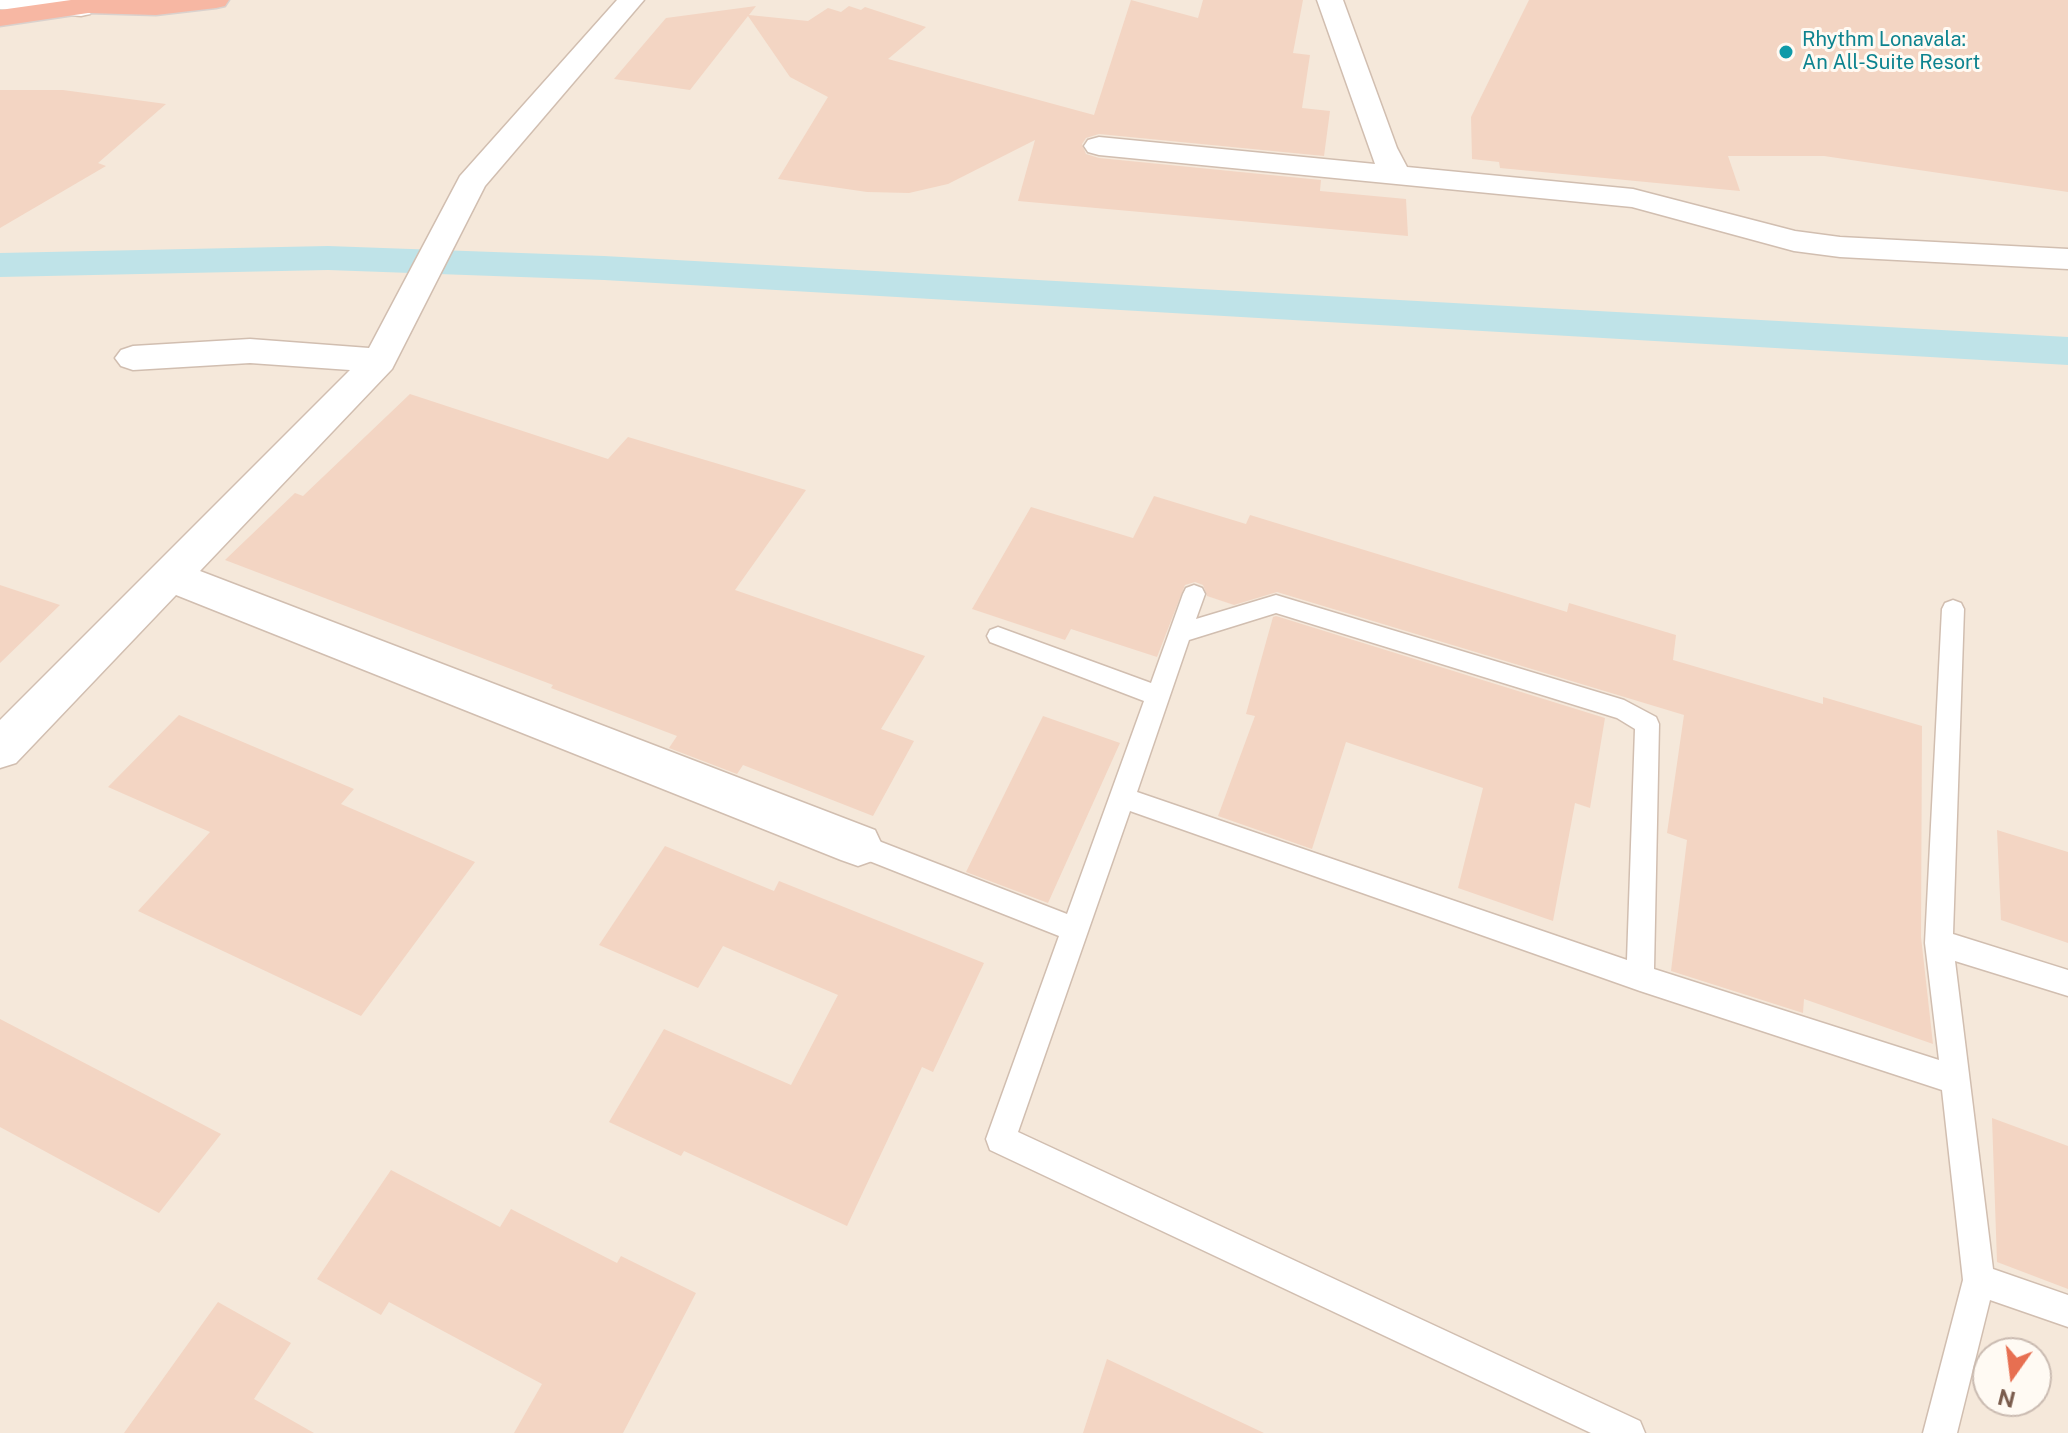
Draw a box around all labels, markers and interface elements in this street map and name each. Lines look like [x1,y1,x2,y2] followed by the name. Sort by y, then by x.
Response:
[1802,28,1980,75] place label: Rhythm Lonavala: An All-Suite Resort
[1777,43,1795,61] marker: Rhythm Lonavala: An All-Suite Resort
[1972,1337,2052,1417] north arrow
[1995,1384,2018,1413] text: N

